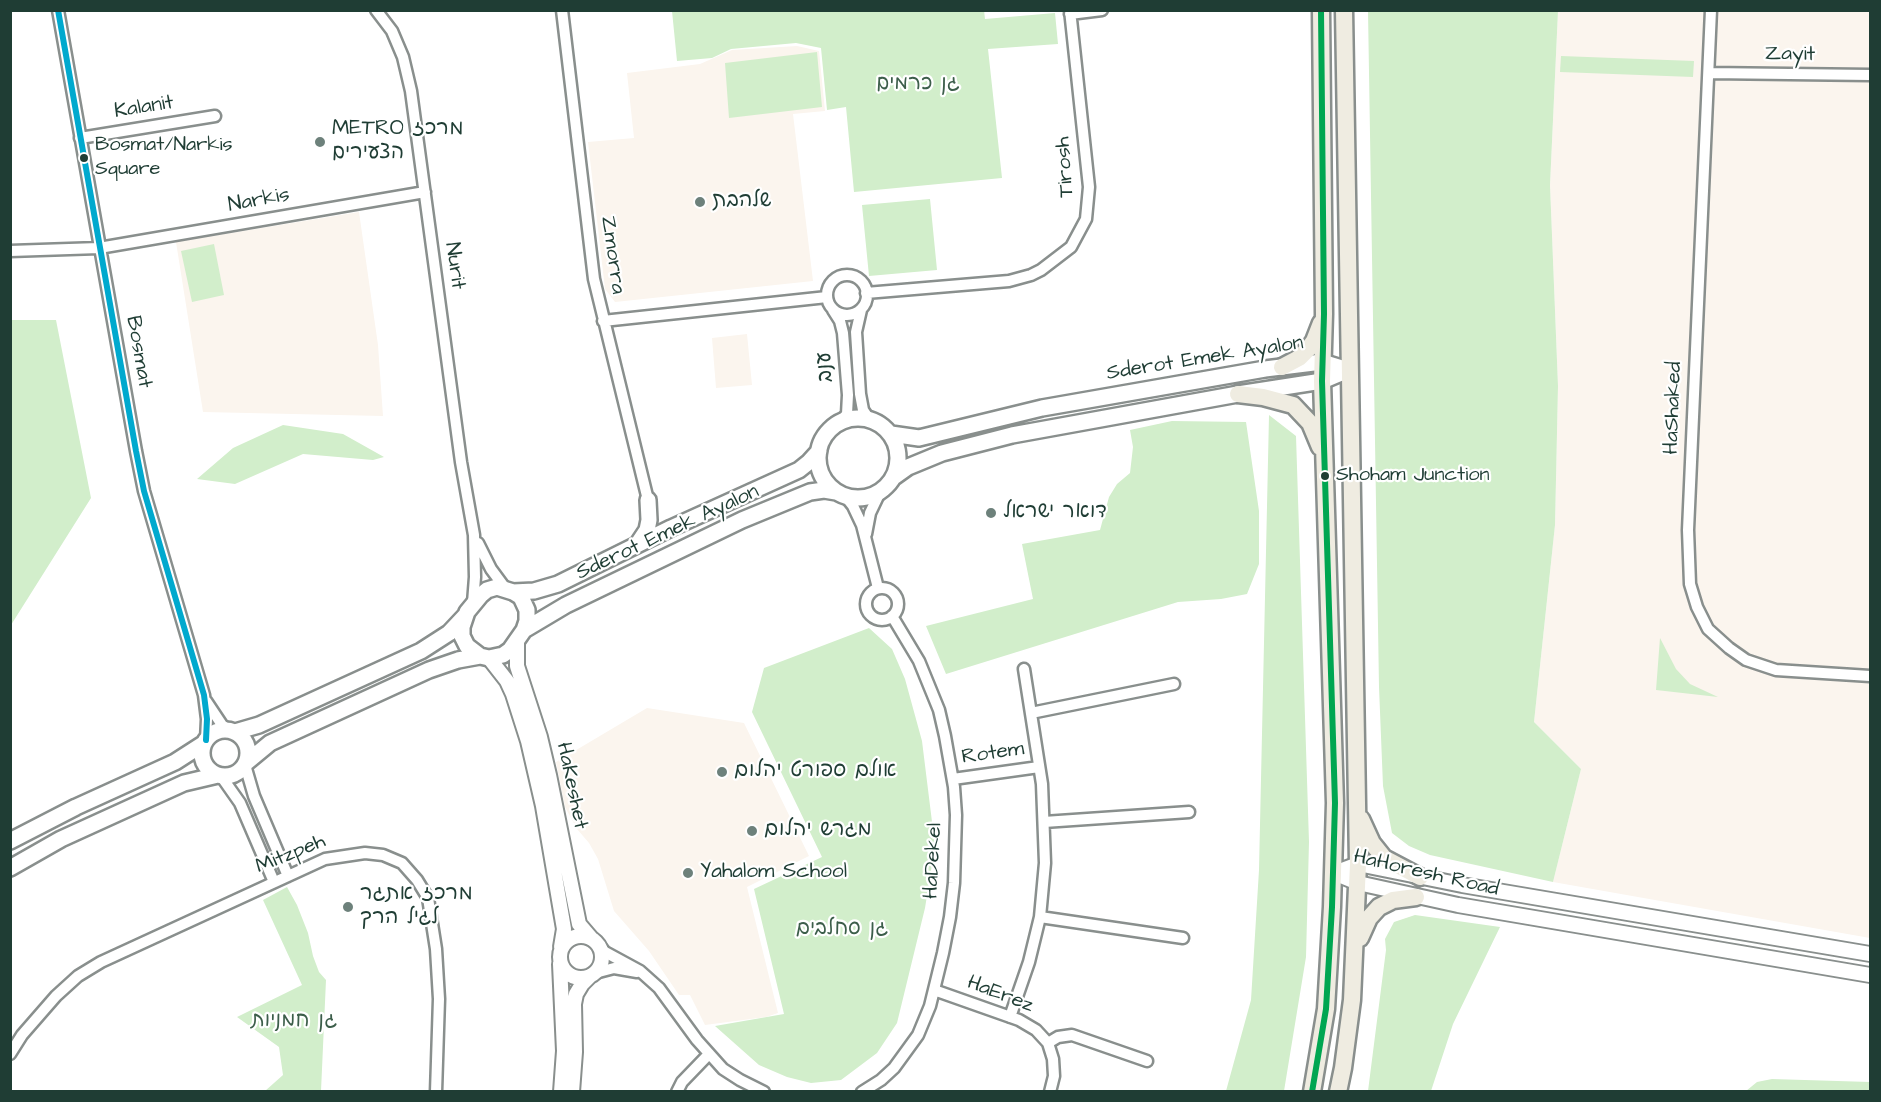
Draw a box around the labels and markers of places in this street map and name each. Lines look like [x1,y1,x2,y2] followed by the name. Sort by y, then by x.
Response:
[332,117,464,167] place label: METRO מרכז הצעירים
[95,134,233,181] place label: Bosmat/Narkis Square
[313,135,327,149] marker: METRO מרכז הצעירים
[78,152,90,164] marker: Bosmat/Narkis Square
[712,189,771,215] place label: שלהבת
[693,195,707,209] marker: שלהבת
[1336,464,1489,488] place label: Shoham Junction
[1319,470,1331,482] marker: Shoham Junction
[1003,500,1107,526] place label: דואר ישראל
[984,506,998,520] marker: דואר ישראל
[734,759,896,785] place label: אולם ספורט יהלום
[715,765,729,779] marker: אולם ספורט יהלום
[764,818,872,844] place label: מגרש יהלום
[745,824,759,838] marker: מגרש יהלום
[700,860,847,886] place label: Yahalom School
[681,866,695,880] marker: Yahalom School
[360,882,473,932] place label: מרכז אתגר לגיל הרך
[341,900,355,914] marker: מרכז אתגר לגיל הרך

